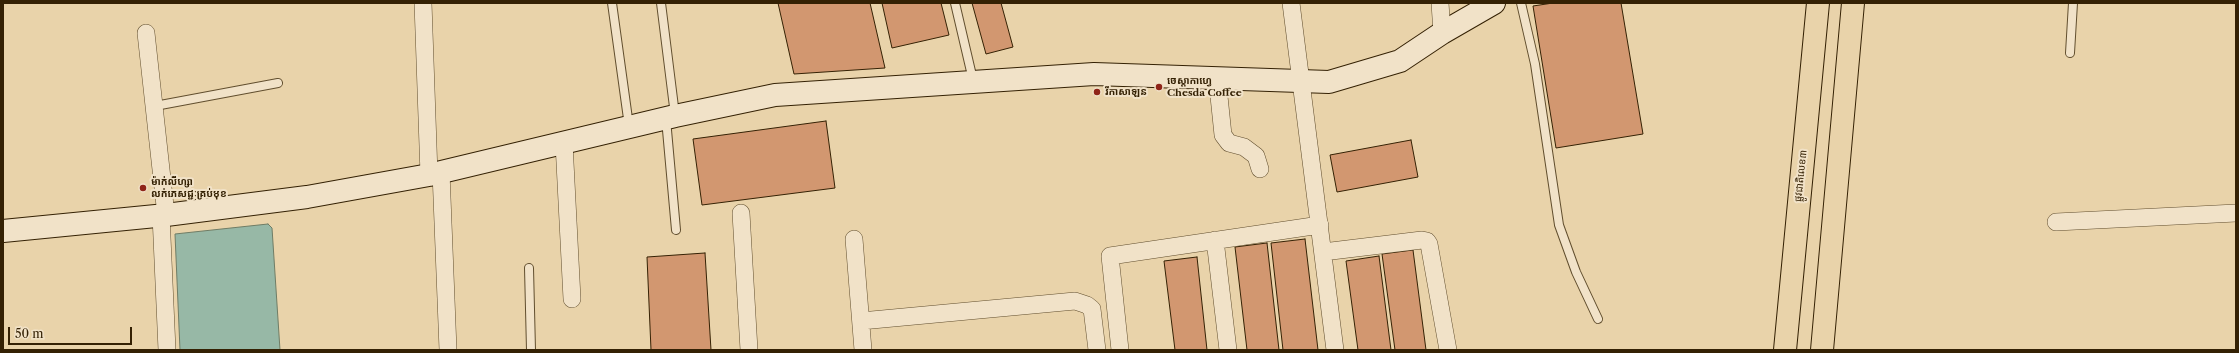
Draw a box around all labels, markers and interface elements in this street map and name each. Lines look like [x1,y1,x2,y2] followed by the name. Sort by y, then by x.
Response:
[1167,75,1242,98] place label: ចេស្ដាកាហ្វេ Chesda Coffee
[1154,82,1164,92] marker: ចេស្ដាកាហ្វេ Chesda Coffee
[1105,86,1147,98] place label: រីកាសាឡន
[1092,87,1102,97] marker: រីកាសាឡន
[1792,149,1810,203] street label: ផ្លូវជាតិលេខ៣
[151,176,227,200] place label: ម៉ាក់លីហ្សា លក់ភេសជ្ជៈគ្រប់មុខ
[138,183,148,193] marker: ម៉ាក់លីហ្សា លក់ភេសជ្ជៈគ្រប់មុខ
[10,319,134,345] scale bar
[15,326,44,341] text: 50 m

